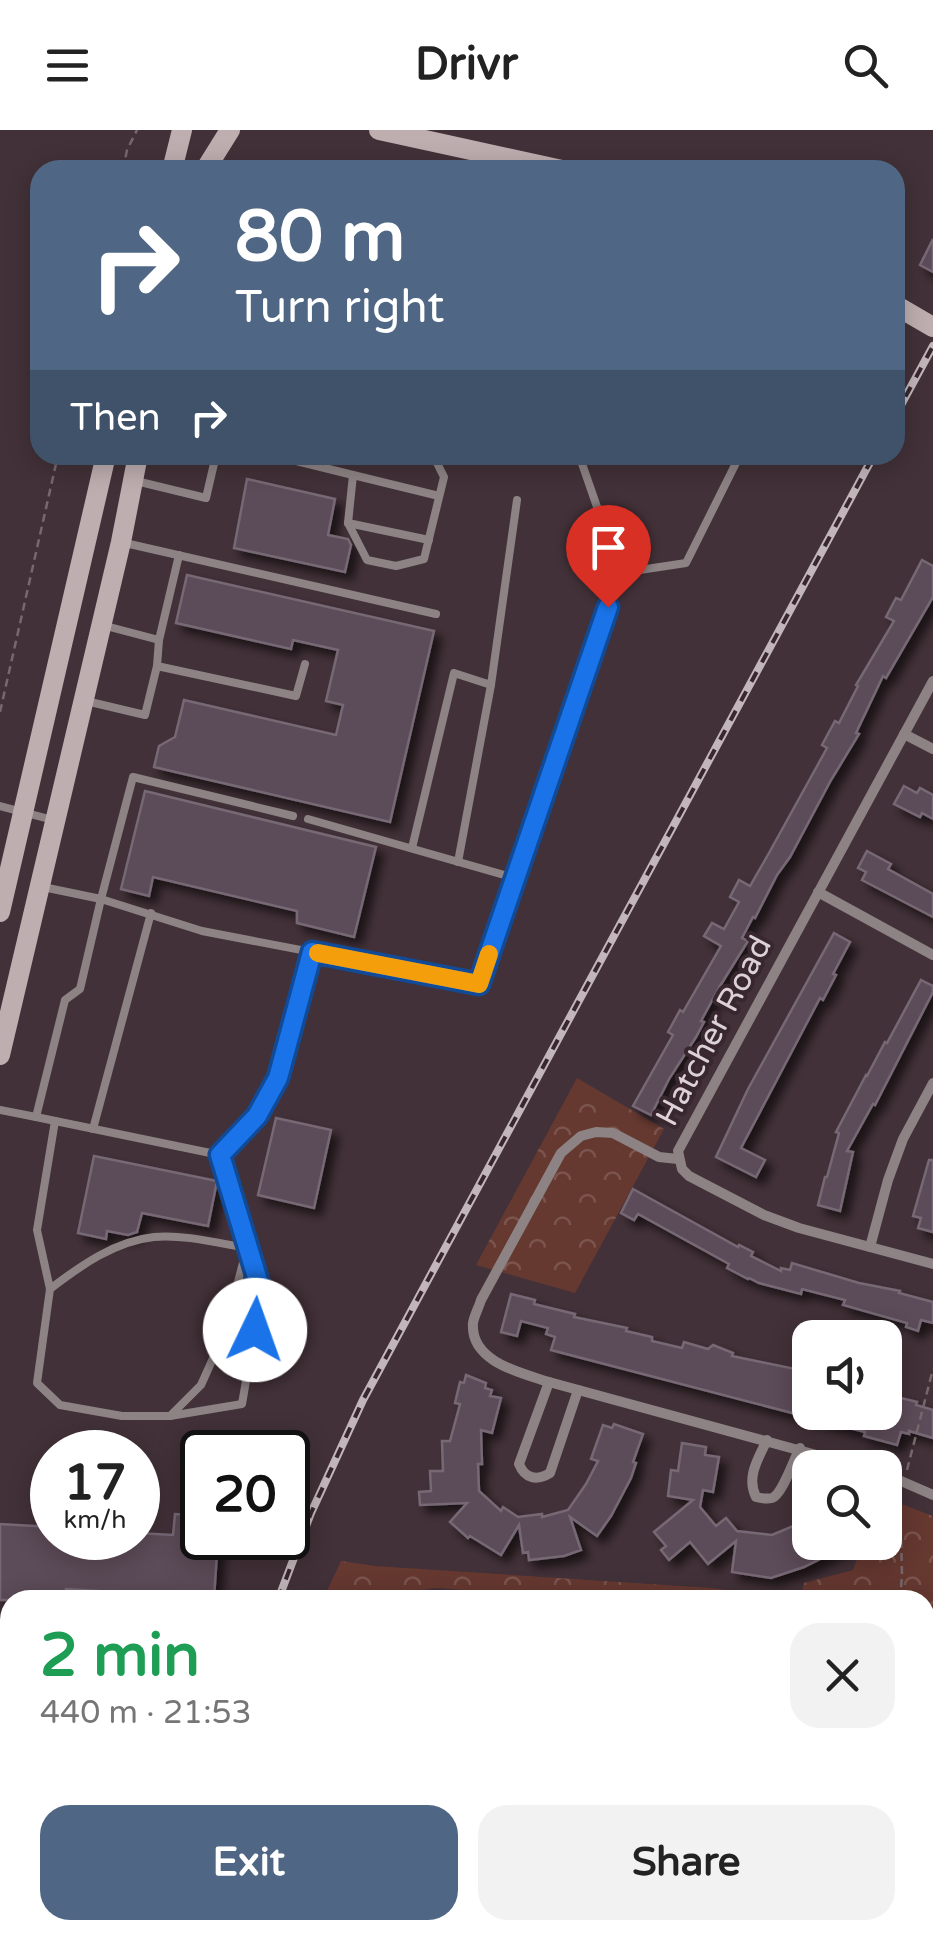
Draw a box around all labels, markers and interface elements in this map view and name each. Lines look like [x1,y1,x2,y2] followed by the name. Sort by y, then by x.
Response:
[40,38,95,93] icon: menu
[415,38,518,92] text: Drivr
[838,38,893,93] icon: search
[235,196,405,280] text: 80 m
[70,200,200,330] icon: right
[235,281,444,335] text: Turn right
[181,390,236,445] icon: right
[70,395,161,441] text: Then
[566,505,651,608] pin
[581,520,636,575] icon: arrive
[648,930,780,1132] street label: Hatcher Road
[203,1278,307,1382] position arrow
[792,1320,902,1560] map controls
[792,1320,902,1430] button: sound
[180,1430,310,1560] speed limit sign: 20
[792,1450,902,1560] button: search
[64,1453,126,1513] text: 17
[64,1505,126,1535] text: km/h
[40,1620,200,1692] text: 2 min
[790,1623,895,1728] button: close
[40,1694,252,1732] text: 440 m · 21:53
[40,1805,458,1920] button: Exit
[478,1805,895,1920] button: Share

